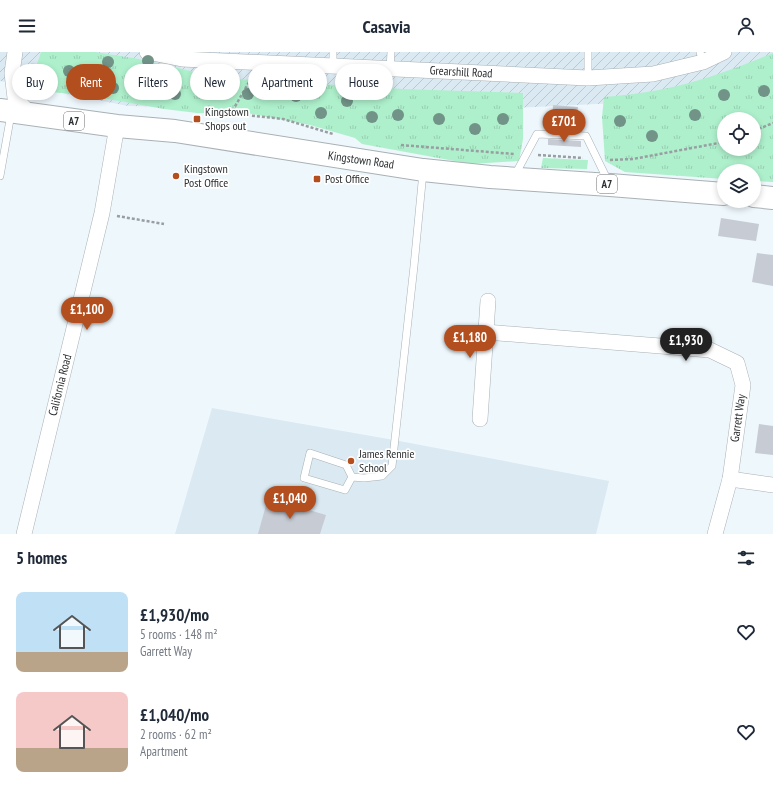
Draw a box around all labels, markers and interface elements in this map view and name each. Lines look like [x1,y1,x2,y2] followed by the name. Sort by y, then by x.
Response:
[16,15,38,37] icon: menu
[363,15,410,38] text: Casavia
[735,15,757,37] icon: person
[429,62,493,81] street label: Grearshill Road
[12,64,58,100] chip: Buy
[66,64,116,100] chip: Rent
[124,64,182,100] chip: Filters
[190,64,240,100] chip: New
[248,64,327,100] chip: Apartment
[335,64,393,100] chip: House
[205,104,249,133] place label: Kingstown Shops out
[540,109,588,143] pin: £701
[64,112,84,130] road number: A7
[717,112,761,208] map controls
[717,112,761,156] button: locate
[552,113,576,130] text: £701
[192,114,202,124] marker: Kingstown Shops out
[327,147,395,172] street label: Kingstown Road
[184,161,228,190] place label: Kingstown Post Office
[717,164,761,208] button: layers
[171,171,181,181] marker: Kingstown Post Office
[325,171,369,186] place label: Post Office
[312,174,322,184] marker: Post Office
[597,175,617,193] road number: A7
[54,297,120,331] pin: £1,100
[70,301,104,318] text: £1,100
[437,325,503,359] pin: £1,180
[653,328,719,362] pin: £1,930
[453,329,487,346] text: £1,180
[669,332,703,349] text: £1,930
[45,353,74,417] street label: California Road
[727,393,748,443] street label: Garrett Way
[358,446,414,475] place label: James Rennie School
[346,456,356,466] marker: James Rennie School
[257,486,323,520] pin: £1,040
[273,490,307,507] text: £1,040
[16,547,67,569] text: 5 homes
[735,547,757,569] icon: filters
[140,604,209,626] text: £1,930/mo
[48,608,96,656] icon: home
[735,621,757,643] icon: heart
[140,626,218,643] text: 5 rooms · 148 m²
[140,643,192,660] text: Garrett Way
[140,704,209,726] text: £1,040/mo
[48,708,96,756] icon: home
[735,721,757,743] icon: heart
[140,726,212,743] text: 2 rooms · 62 m²
[140,743,188,760] text: Apartment

